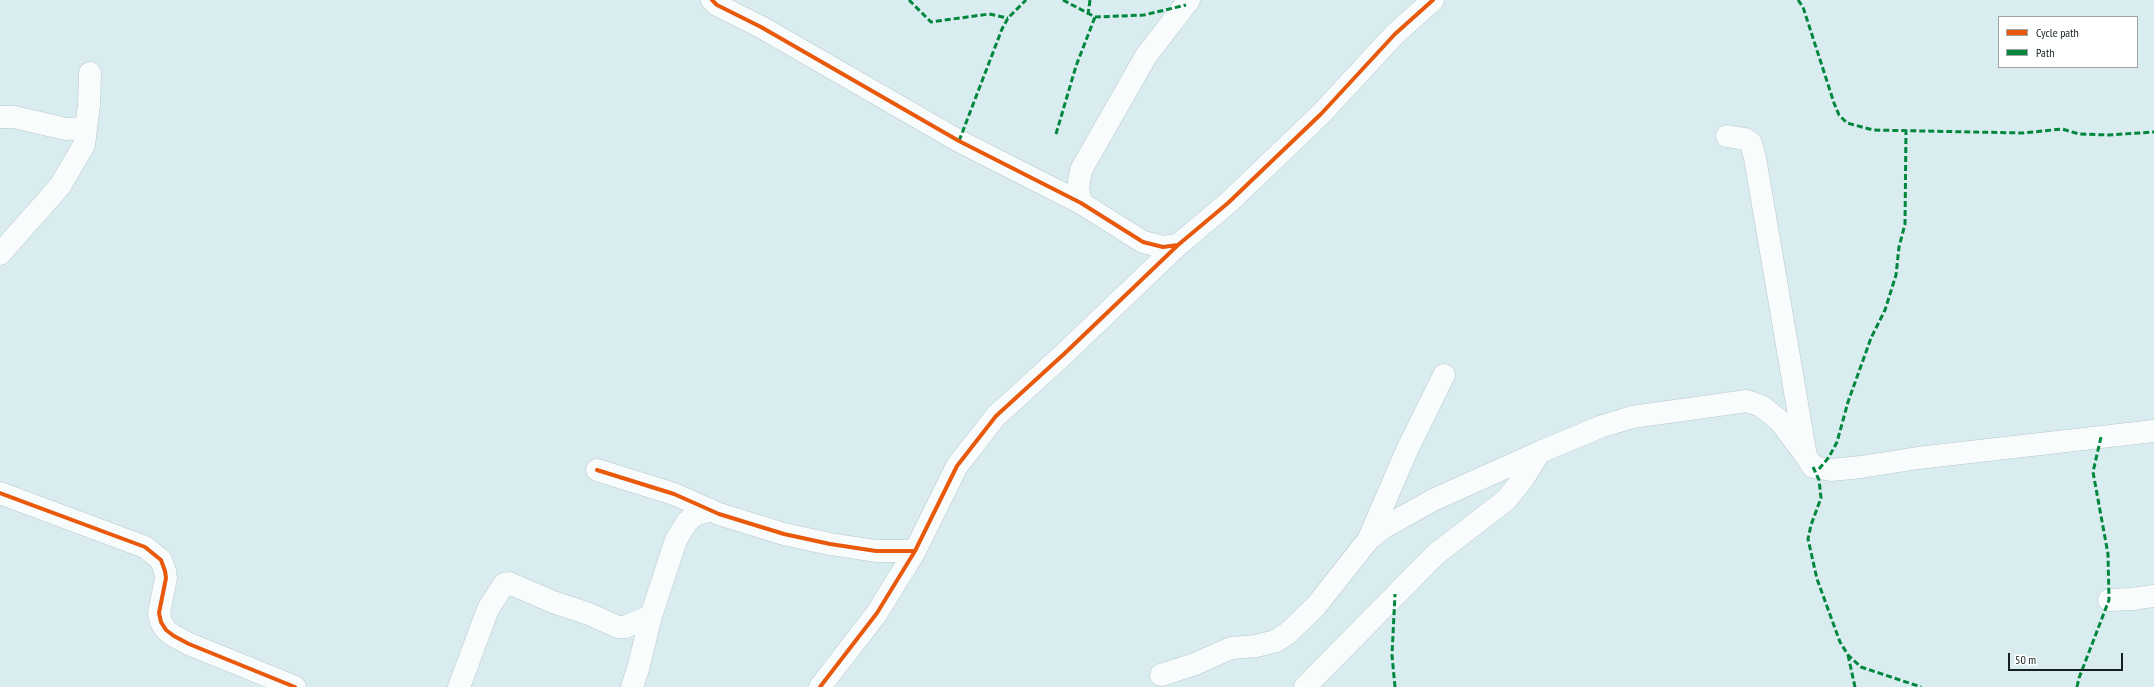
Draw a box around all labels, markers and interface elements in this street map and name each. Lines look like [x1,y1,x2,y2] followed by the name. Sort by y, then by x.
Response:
[1998,16,2138,68] legend
[2036,25,2079,40] text: Cycle path
[2036,45,2054,60] text: Path
[2010,645,2125,671] scale bar
[2015,652,2036,667] text: 50 m

